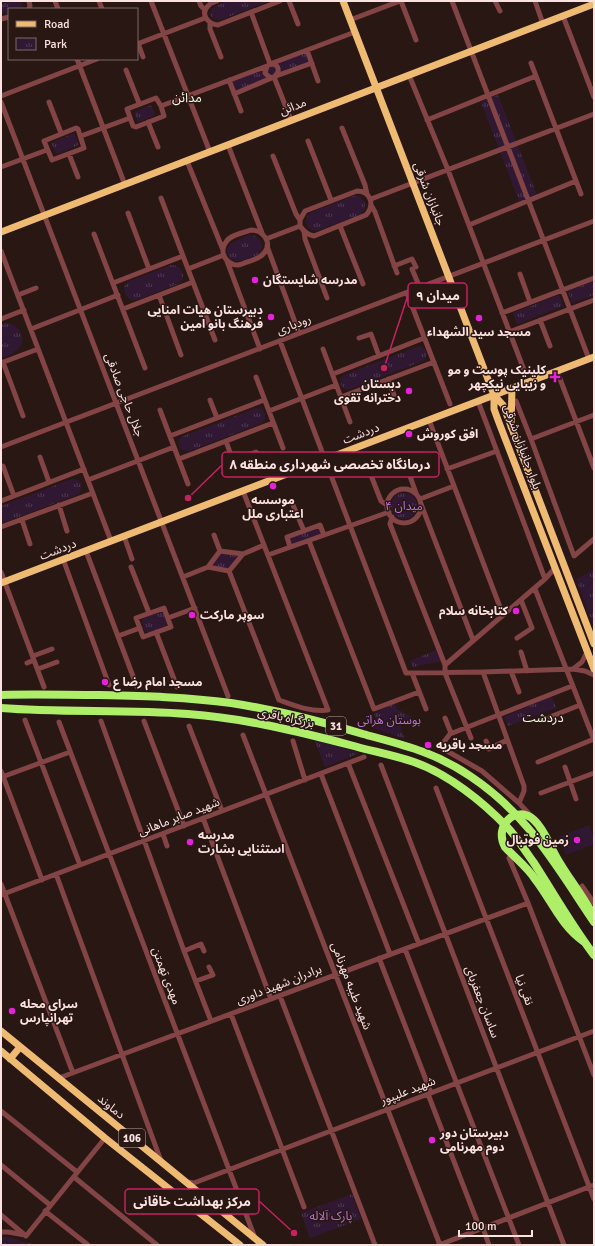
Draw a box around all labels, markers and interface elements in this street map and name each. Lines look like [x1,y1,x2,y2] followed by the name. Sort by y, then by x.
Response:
[8,8,138,60] legend
[44,17,70,32] text: Road
[44,37,67,52] text: Park
[172,90,202,106] district label: مدائن
[277,95,309,119] street label: مدائن
[410,160,448,228] street label: جانبازان شرقی
[263,273,358,288] place label: مدرسه شایستگان
[250,275,260,285] marker: مدرسه شایستگان
[408,283,467,308] callout: میدان ۹
[416,288,460,304] text: میدان ۹
[147,303,263,332] place label: دبیرستان هیات امنایی فرهنگ بانو امین
[266,312,276,322] marker: دبیرستان هیات امنایی فرهنگ بانو امین
[275,312,313,338] street label: رودباری
[474,313,484,323] marker: مسجد سید الشهداء
[427,325,531,340] place label: مسجد سید الشهداء
[101,351,147,439] street label: جلال حاجی صادقی
[448,363,547,392] place label: کلینیک پوست و مو و زیبایی نیکچهر
[549,371,561,383] marker: کلینیک پوست و مو و زیبایی نیکچهر
[334,377,401,406] place label: دبستان دخترانه تقوی
[404,386,414,396] marker: دبستان دخترانه تقوی
[500,402,544,492] street label: بلوار جانبازان شرقی
[341,420,382,448] street label: دردشت
[417,427,478,442] place label: افق کوروش
[404,429,414,439] marker: افق کوروش
[222,452,439,477] callout: درمانگاه تخصصی شهرداری منطقه ۸
[230,457,431,473] text: درمانگاه تخصصی شهرداری منطقه ۸
[268,481,278,491] marker: موسسه اعتباری ملل
[242,493,304,522] place label: موسسه اعتباری ملل
[385,499,423,514] park label: میدان ۴
[38,536,79,564] street label: دردشت
[439,604,509,620] place label: کتابخانه سلام
[511,606,521,616] marker: کتابخانه سلام
[200,608,264,623] place label: سوپر مارکت
[187,610,197,620] marker: سوپر مارکت
[113,675,202,691] place label: مسجد امام رضا ع
[100,677,110,687] marker: مسجد امام رضا ع
[256,705,316,731] street label: بزرگراه باقری
[522,710,564,726] district label: دردشت
[357,713,421,728] park label: بوستان هراتی
[326,717,346,735] road number: 31
[436,738,502,753] place label: مسجد باقریه
[423,740,433,750] marker: مسجد باقریه
[136,795,222,839] street label: شهید صابر ماهانی
[198,828,285,857] place label: مدرسه استثنایی بشارت
[506,833,569,848] place label: زمین فوتبال
[572,835,582,845] marker: زمین فوتبال
[185,837,195,847] marker: مدرسه استثنایی بشارت
[327,940,375,1032] street label: شهید طیبه مهرنامی
[148,945,184,1007] street label: مهدی تهمتن
[234,962,324,1008] street label: برادران شهید داوری
[461,964,503,1040] street label: ساسان جعفربای
[511,972,537,1008] street label: نقی نیا
[20,997,78,1026] place label: سرای محله تهرانپارس
[7,1006,17,1016] marker: سرای محله تهرانپارس
[377,1074,438,1109] street label: شهید علیپور
[94,1092,128,1123] street label: دماوند
[439,1126,509,1156] place label: دبیرستان دور دوم مهرنامی
[119,1129,145,1147] road number: 106
[427,1135,437,1145] marker: دبیرستان دور دوم مهرنامی
[125,1189,259,1214] callout: مرکز بهداشت خاقانی
[133,1194,251,1210] text: مرکز بهداشت خاقانی
[310,1209,352,1224] park label: پارک آلاله
[459,1212,532,1238] scale bar
[465,1219,497,1234] text: 100 m

